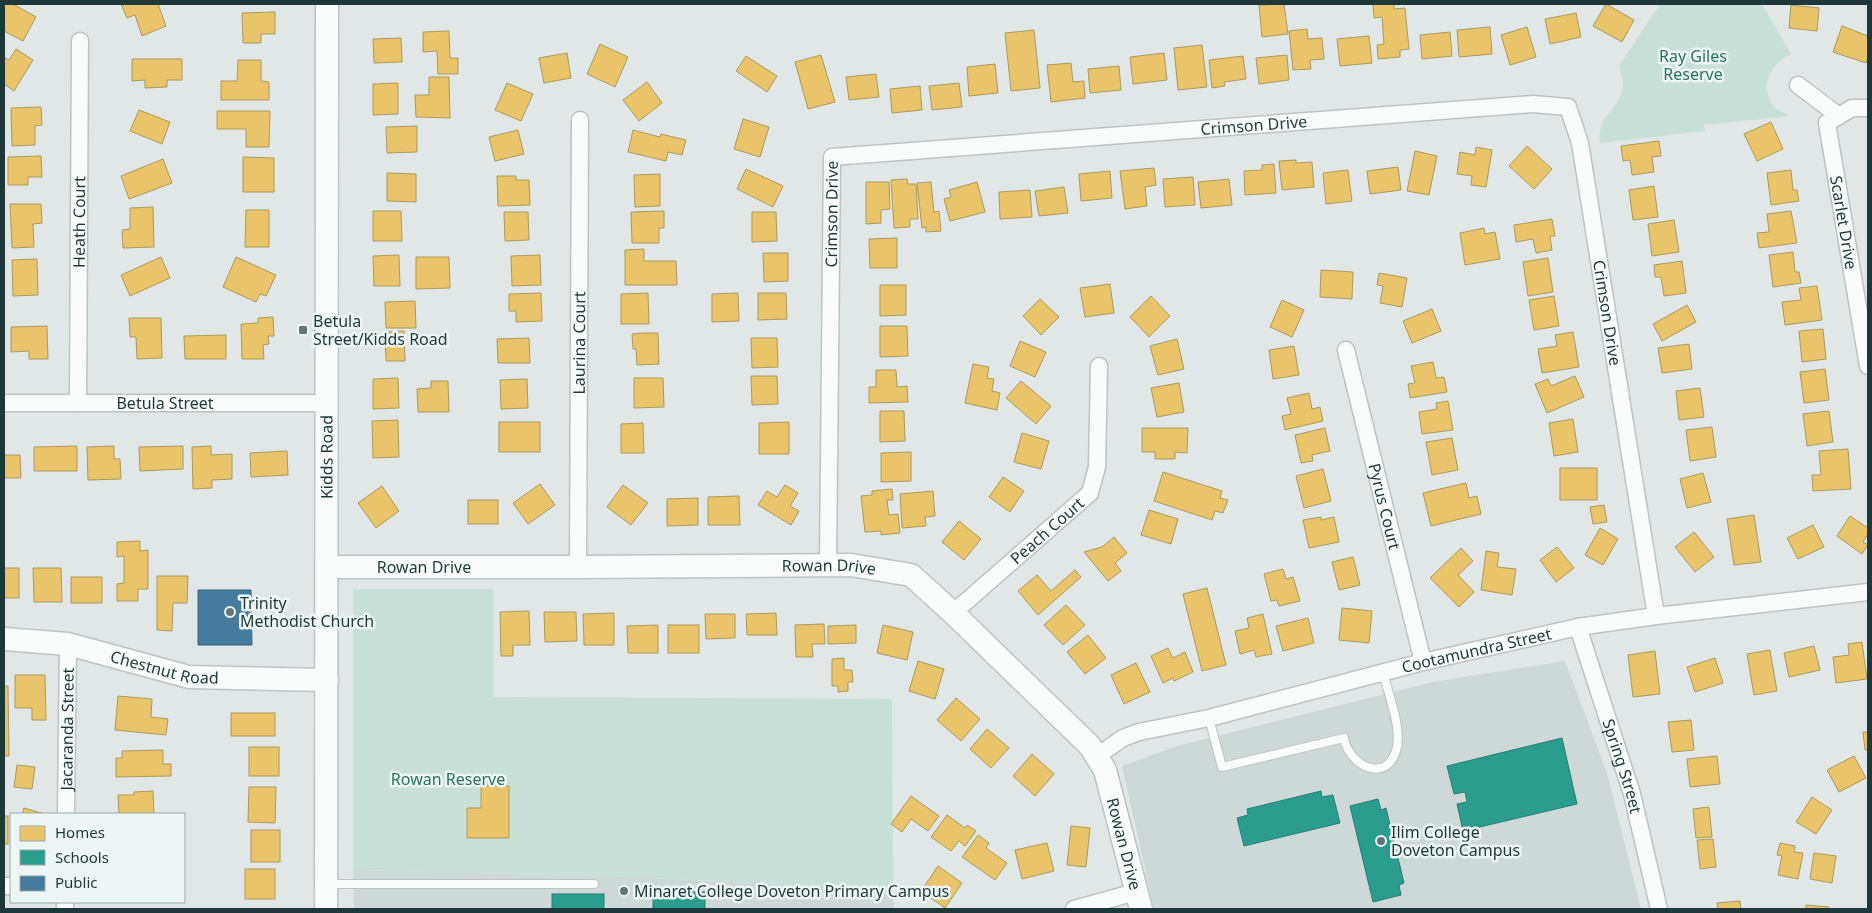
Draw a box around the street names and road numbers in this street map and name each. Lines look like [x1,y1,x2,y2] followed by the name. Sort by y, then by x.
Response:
[1200,110,1308,140] street label: Crimson Drive
[820,160,843,268] street label: Crimson Drive
[1825,174,1863,271] street label: Scarlet Drive
[68,176,90,268] street label: Heath Court
[1588,258,1627,367] street label: Crimson Drive
[568,291,590,395] street label: Laurina Court
[116,392,214,414] street label: Betula Street
[315,415,338,499] street label: Kidds Road
[1363,461,1406,552] street label: Pyrus Court
[1005,492,1089,569] street label: Peach Court
[782,554,878,580] street label: Rowan Drive
[377,556,471,578] street label: Rowan Drive
[1399,622,1554,678] street label: Cootamundra Street
[108,645,219,689] street label: Chestnut Road
[55,667,79,793] street label: Jacaranda Street
[1597,716,1647,816] street label: Spring Street
[1102,795,1147,892] street label: Rowan Drive

